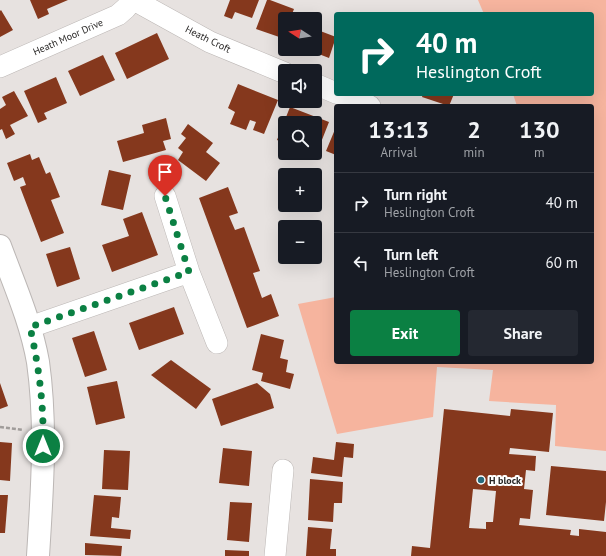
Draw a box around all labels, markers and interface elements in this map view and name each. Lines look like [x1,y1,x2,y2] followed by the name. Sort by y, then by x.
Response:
[278,12,322,56] north arrow
[278,12,322,264] map controls
[31,16,105,58] street label: Heath Moor Drive
[183,22,233,56] street label: Heath Croft
[416,24,477,61] text: 40 m
[350,28,402,80] icon: right
[416,60,542,83] text: Heslington Croft
[278,64,322,108] button: sound
[368,114,429,145] text: 13:13
[467,114,481,145] text: 2
[519,114,560,145] text: 130
[278,116,322,160] button: search
[381,144,417,161] text: Arrival
[463,144,485,161] text: min
[534,144,545,161] text: m
[148,155,182,196] pin
[154,161,176,183] icon: arrive
[278,168,322,212] button: +
[384,185,447,204] text: Turn right
[350,192,372,214] icon: right
[545,193,578,212] text: 40 m
[384,204,475,221] text: Heslington Croft
[278,220,322,264] button: −
[384,245,438,264] text: Turn left
[350,252,372,274] icon: left
[545,253,578,272] text: 60 m
[384,264,475,281] text: Heslington Croft
[350,310,460,356] button: Exit
[468,310,578,356] button: Share
[22,425,64,467] position arrow
[489,474,521,487] place label: H block
[476,475,486,485] marker: H block

